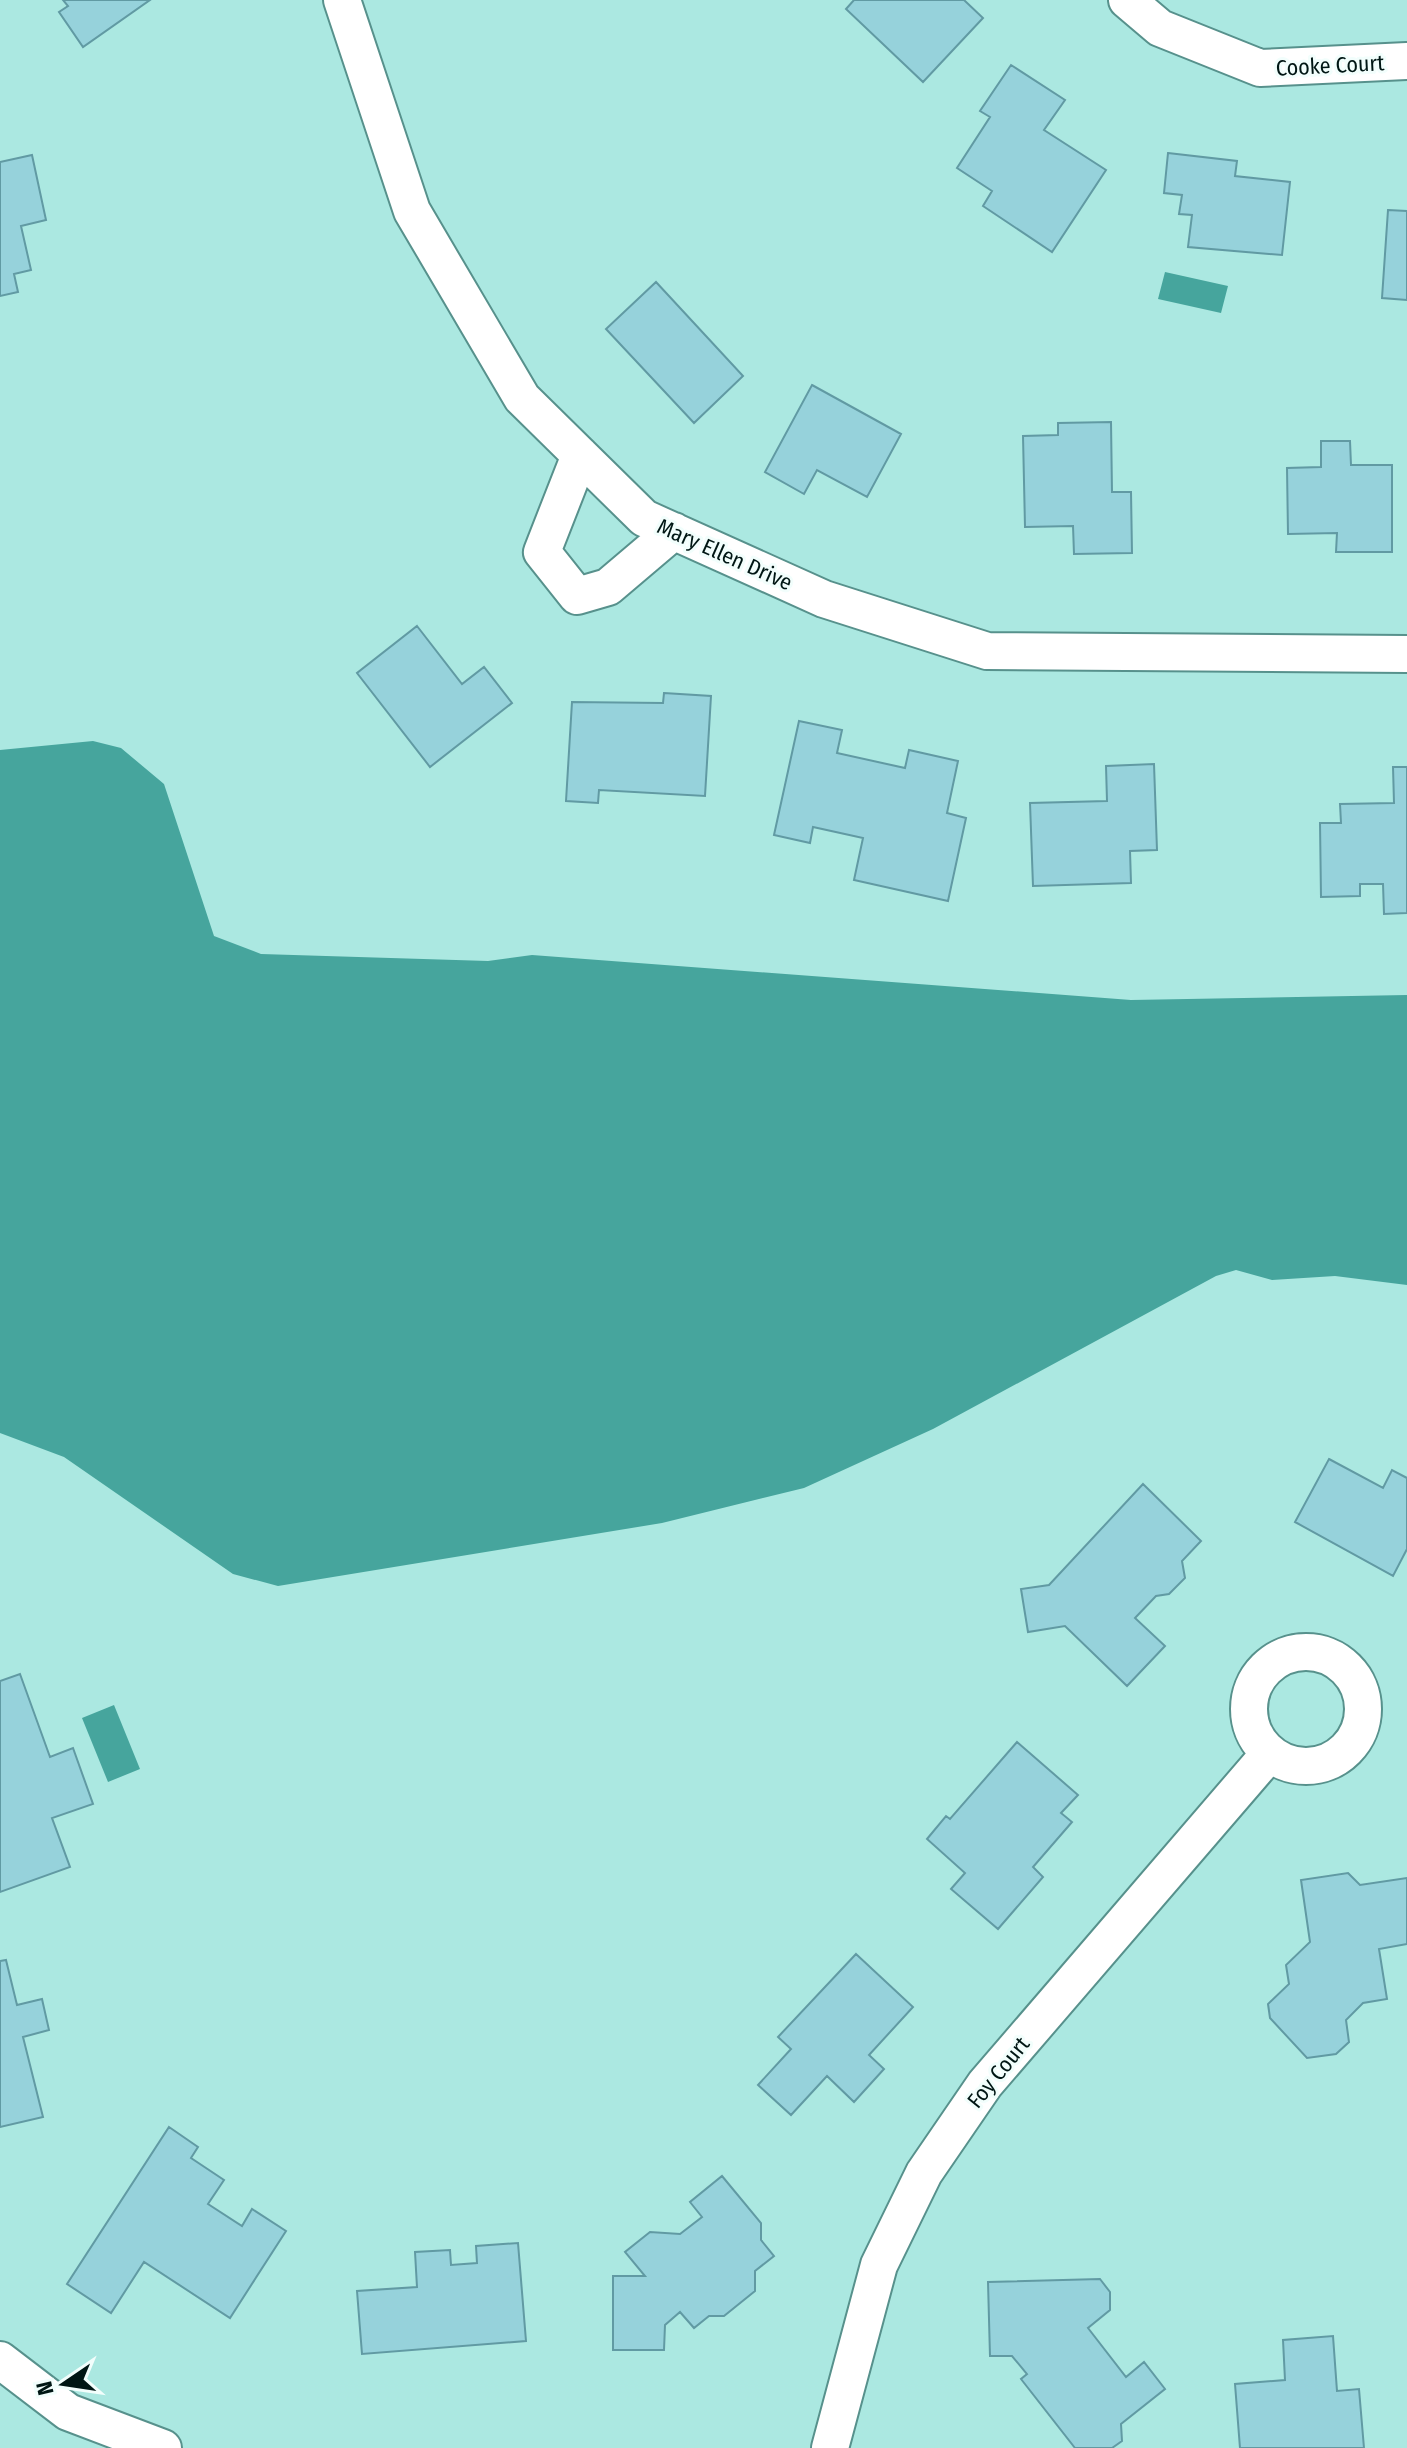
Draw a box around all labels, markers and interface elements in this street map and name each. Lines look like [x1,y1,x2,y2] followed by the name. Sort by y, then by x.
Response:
[1275,49,1386,82] street label: Cooke Court
[653,513,797,596] street label: Mary Ellen Drive
[961,2031,1036,2113] street label: Foy Court
[24,2344,104,2424] north arrow
[30,2379,60,2398] text: N

